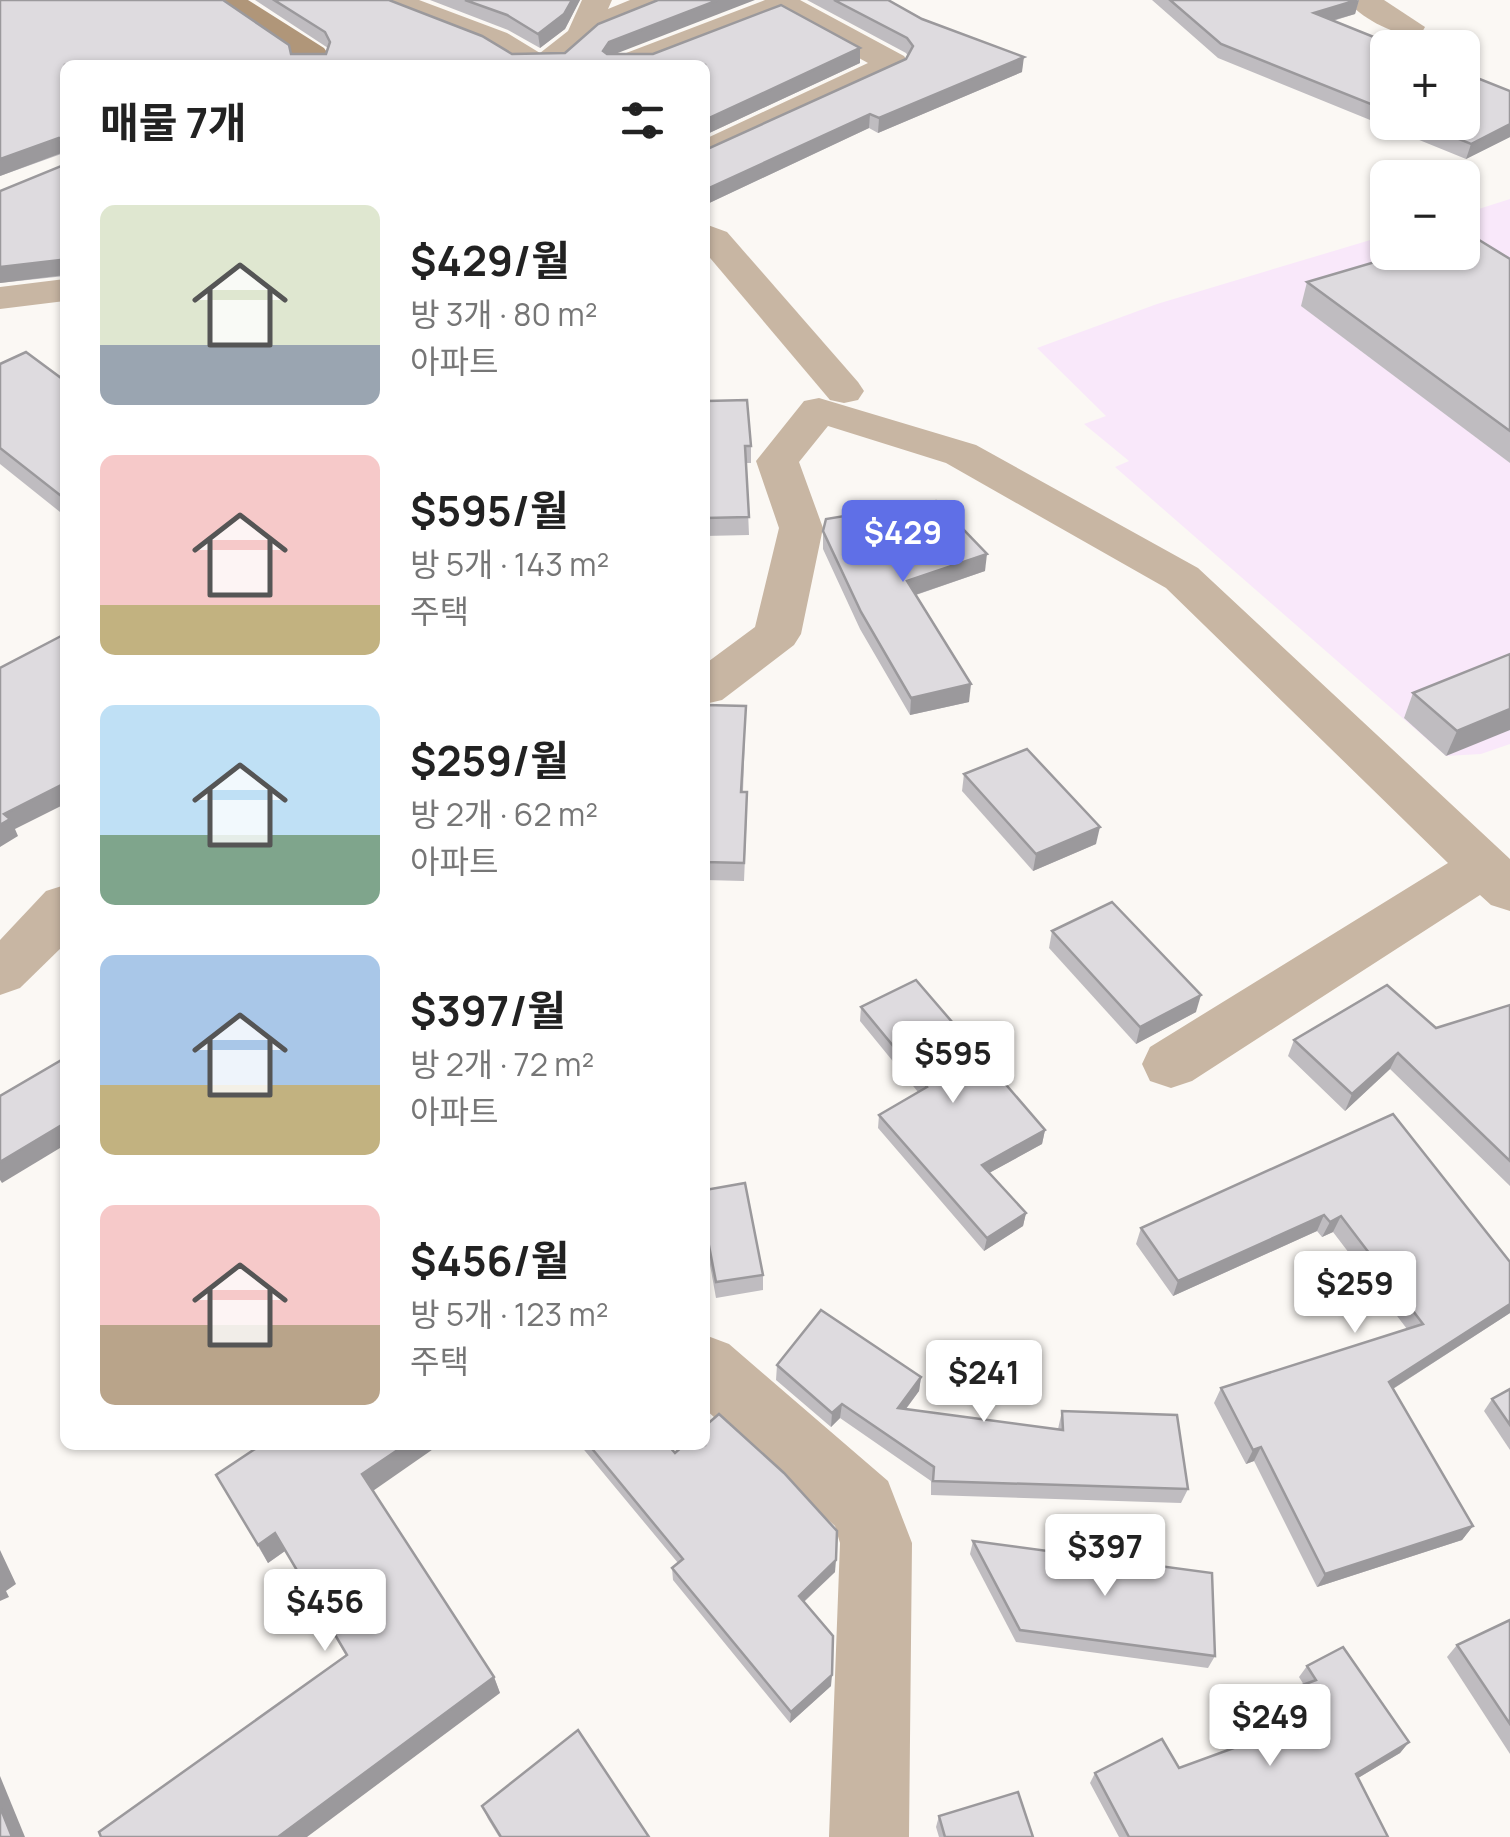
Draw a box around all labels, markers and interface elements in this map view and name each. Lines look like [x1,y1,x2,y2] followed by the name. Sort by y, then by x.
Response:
[1370,30,1480,270] map controls
[1370,30,1480,140] button: +
[100,93,247,151] text: 매물 7개
[615,93,670,148] icon: filters
[1370,160,1480,270] button: −
[410,231,570,289] text: $429/월
[180,245,300,365] icon: home
[410,292,597,336] text: 방 3개 · 80 m²
[410,339,498,383] text: 아파트
[410,481,569,539] text: $595/월
[180,495,300,615] icon: home
[844,500,962,585] pin: $429
[864,510,942,554] text: $429
[410,542,609,586] text: 방 5개 · 143 m²
[410,589,469,633] text: 주택
[410,731,569,789] text: $259/월
[180,745,300,865] icon: home
[410,792,598,836] text: 방 2개 · 62 m²
[410,839,498,883] text: 아파트
[410,981,566,1039] text: $397/월
[180,995,300,1115] icon: home
[894,1021,1012,1106] pin: $595
[914,1031,992,1075] text: $595
[410,1042,594,1086] text: 방 2개 · 72 m²
[410,1089,498,1133] text: 아파트
[410,1231,569,1289] text: $456/월
[180,1245,300,1365] icon: home
[1296,1251,1414,1336] pin: $259
[1316,1261,1394,1305] text: $259
[410,1292,609,1336] text: 방 5개 · 123 m²
[410,1339,469,1383] text: 주택
[925,1340,1043,1425] pin: $241
[948,1350,1020,1394] text: $241
[1046,1514,1164,1599] pin: $397
[1067,1524,1143,1568] text: $397
[266,1569,384,1654] pin: $456
[286,1579,364,1623] text: $456
[1211,1684,1329,1769] pin: $249
[1231,1694,1309,1738] text: $249

